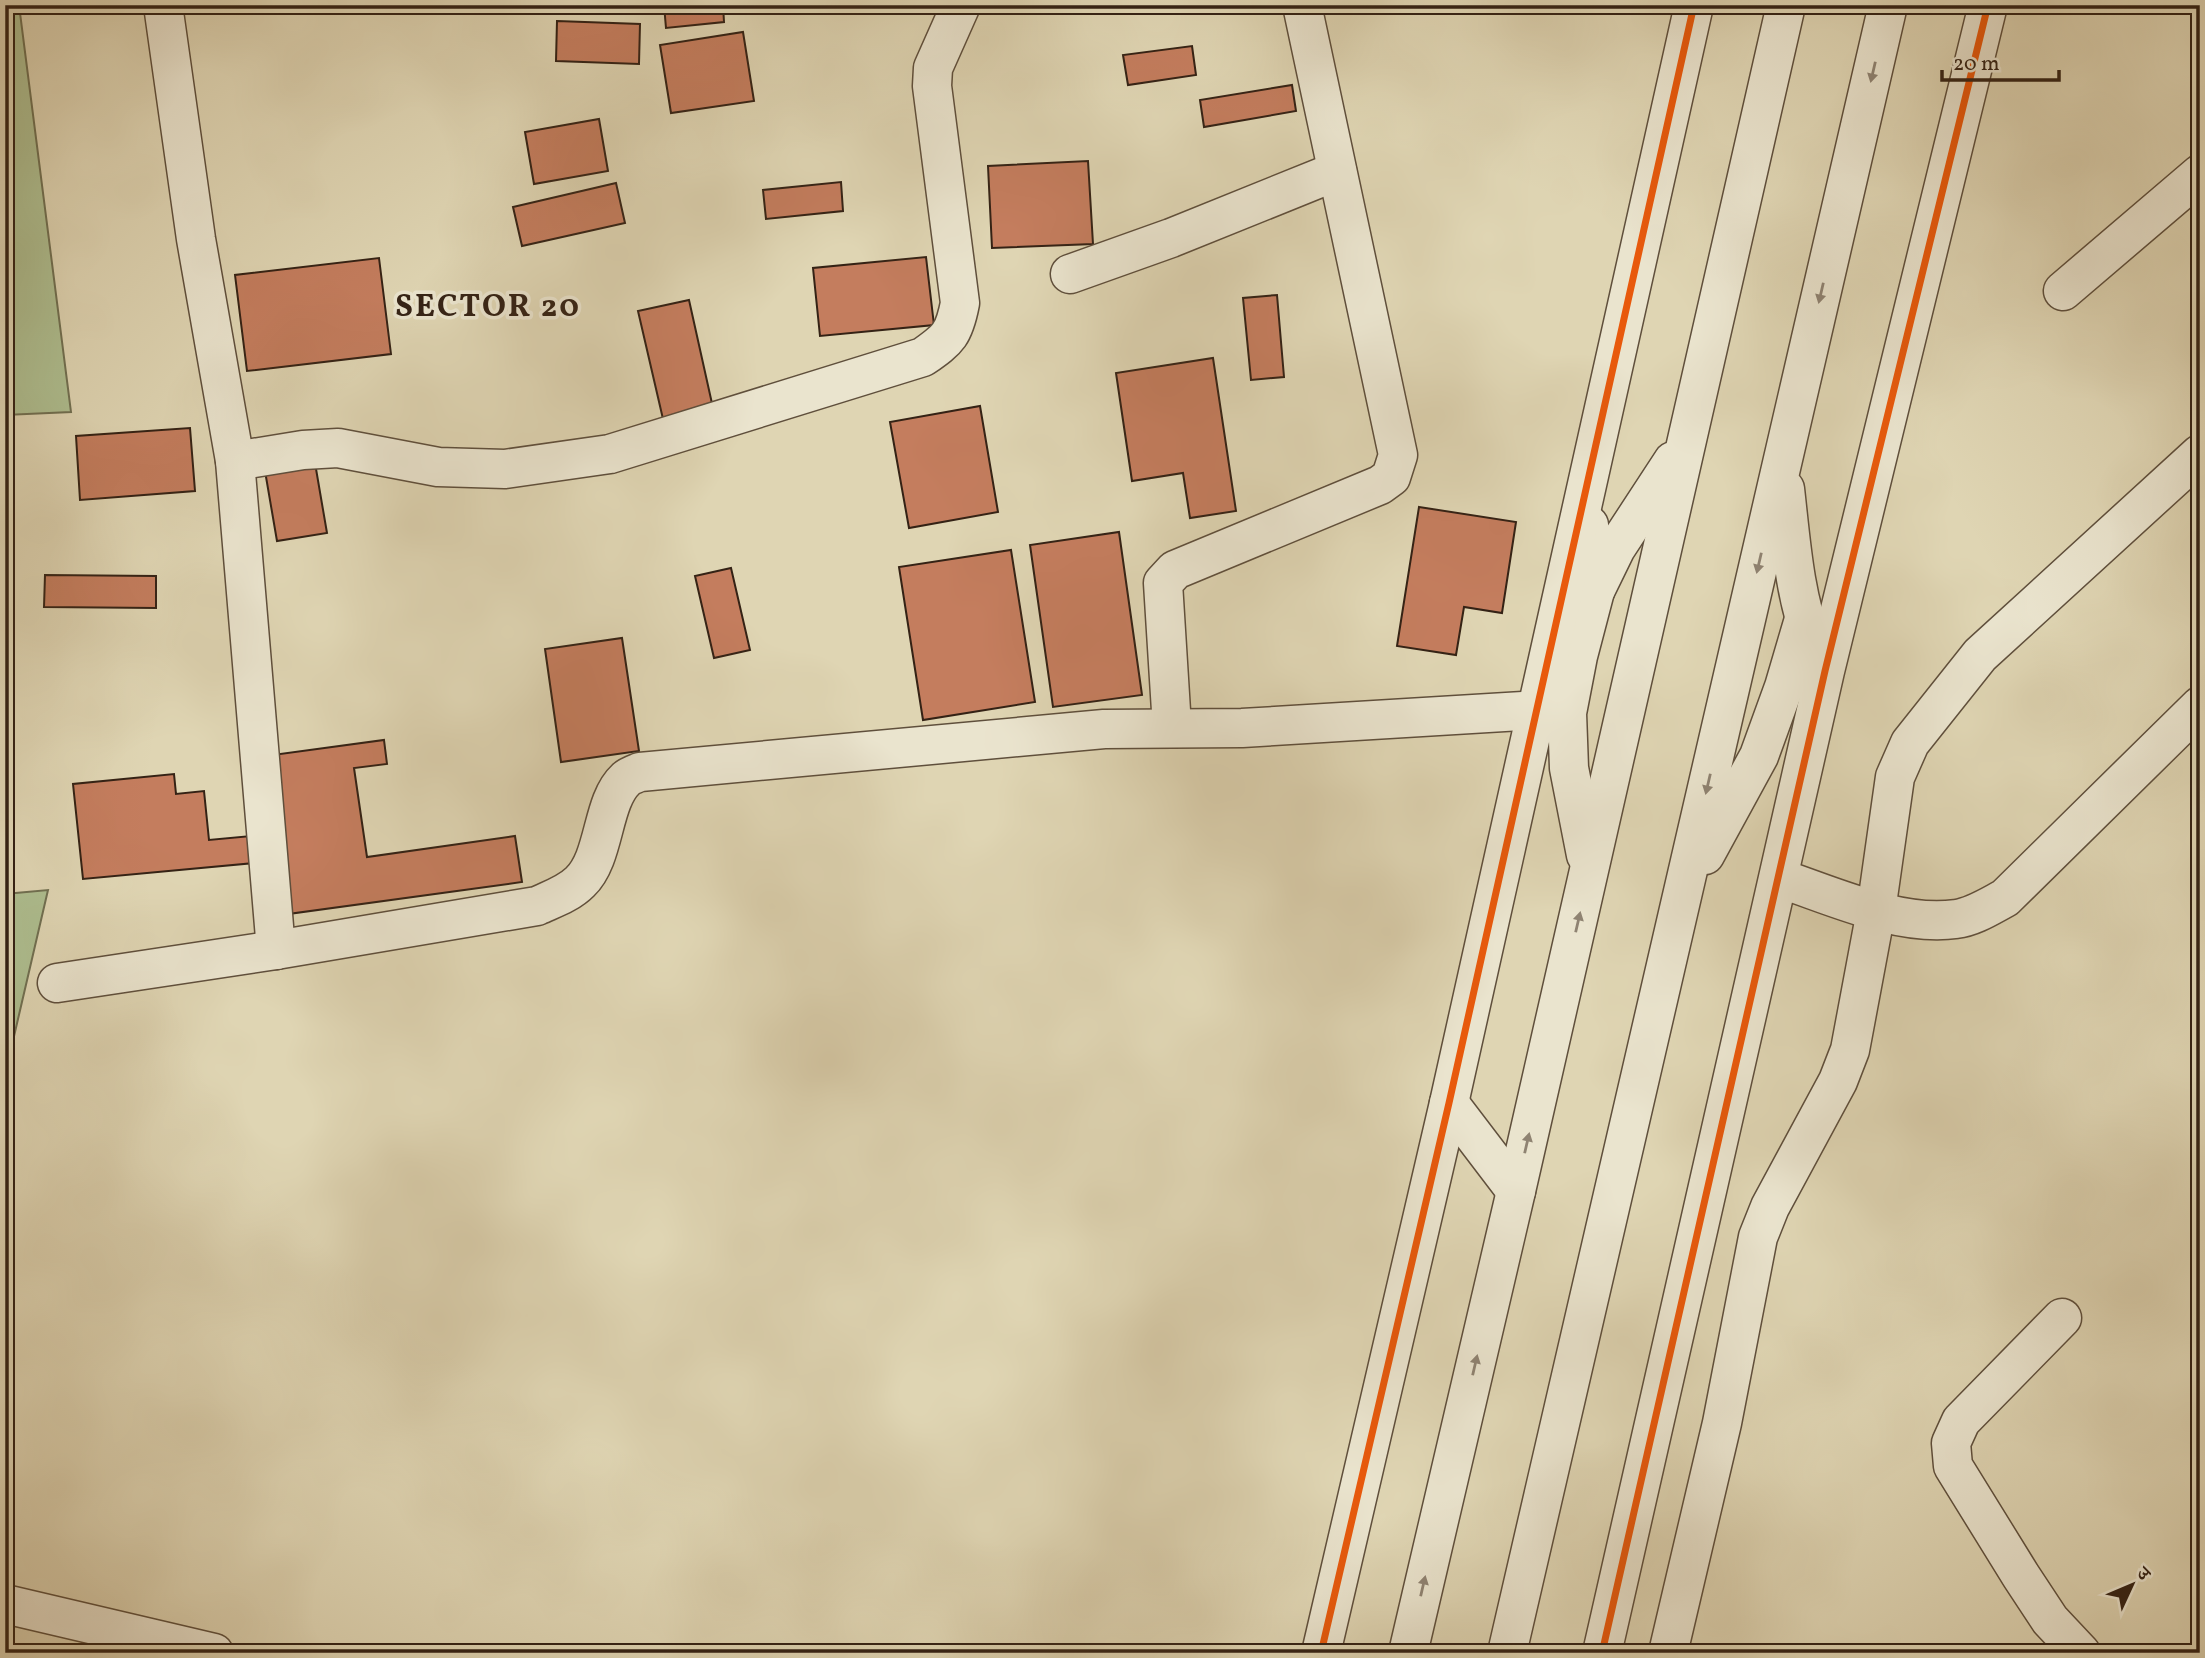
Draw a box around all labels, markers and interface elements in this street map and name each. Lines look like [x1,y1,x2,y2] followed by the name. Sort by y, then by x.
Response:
[1942,38,2060,82] scale bar
[1953,50,1999,79] text: 20 m
[1867,61,1878,83] one-way arrow
[1816,282,1827,304] one-way arrow
[395,286,581,330] district label: SECTOR 20
[1753,552,1764,574] one-way arrow
[1702,773,1713,795] one-way arrow
[1573,910,1584,932] one-way arrow
[1522,1132,1533,1154] one-way arrow
[1470,1354,1481,1376] one-way arrow
[2096,1550,2166,1620] north arrow
[2129,1561,2156,1588] text: उ
[1418,1575,1429,1597] one-way arrow

